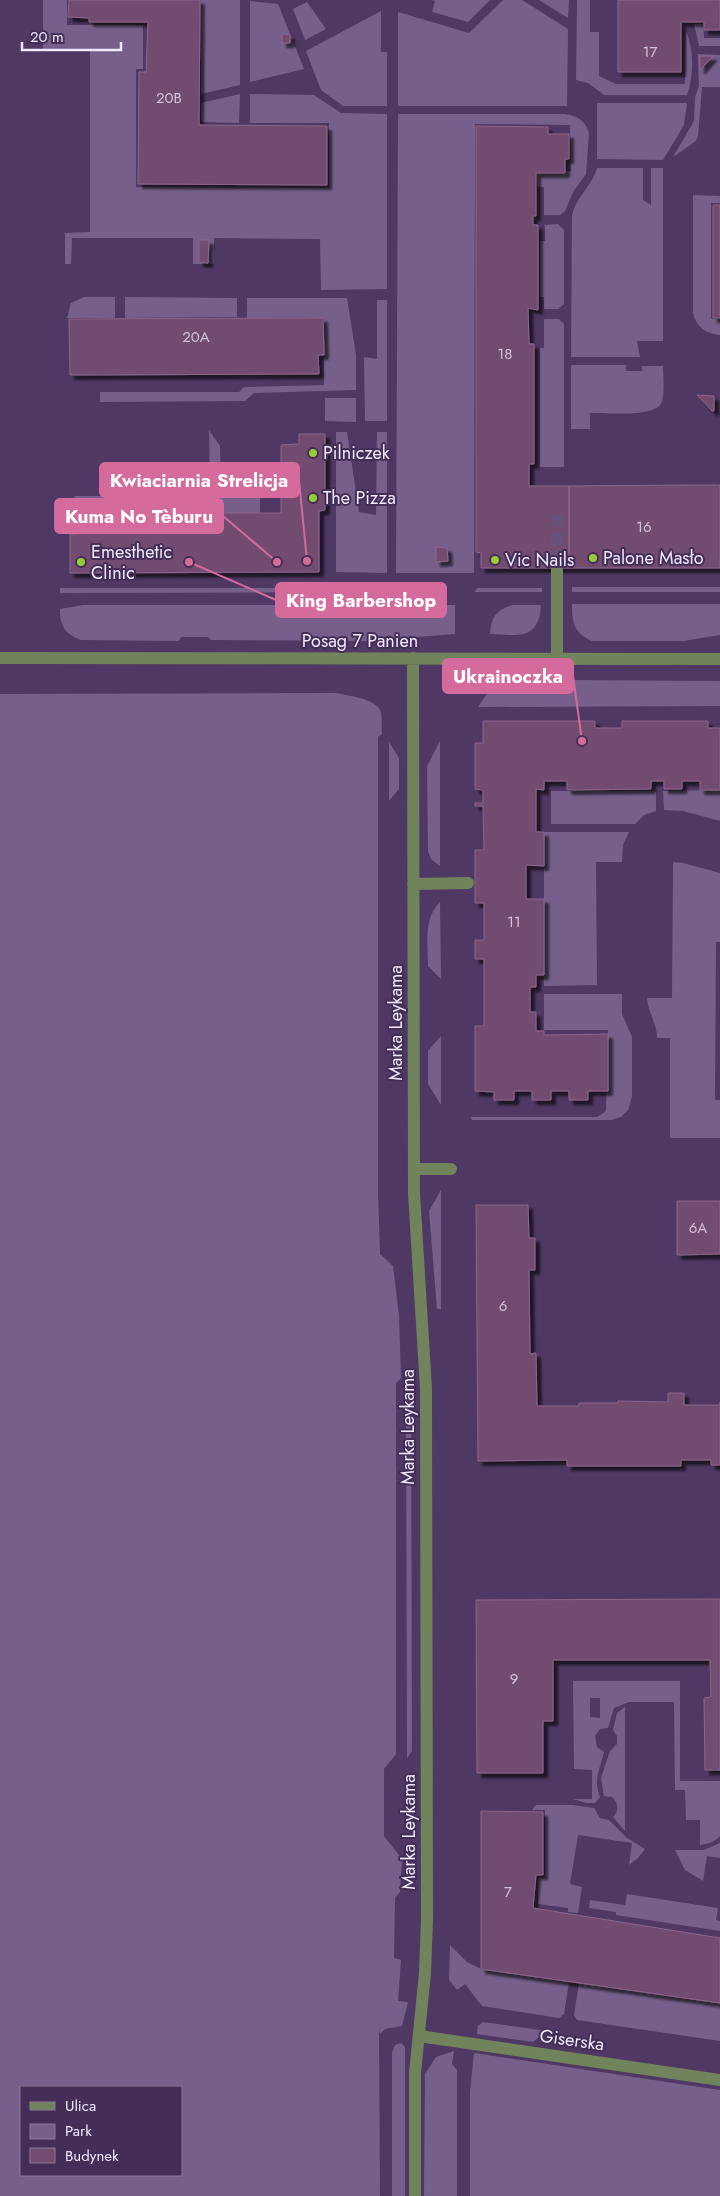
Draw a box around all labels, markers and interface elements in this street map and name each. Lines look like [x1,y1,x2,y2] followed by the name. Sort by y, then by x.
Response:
[22,20,121,52] scale bar
[30,26,64,48] text: 20 m
[643,41,657,63] house number: 17
[156,87,182,109] house number: 20B
[182,326,210,348] house number: 20A
[498,343,512,365] house number: 18
[323,440,390,466] place label: Pilniczek
[307,447,319,459] marker: Pilniczek
[100,463,299,497] callout: Kwiaciarnia Strelicja
[110,467,288,494] text: Kwiaciarnia Strelicja
[323,485,396,511] place label: The Pizza
[307,492,319,504] marker: The Pizza
[55,499,223,533] callout: Kuma No Tèburu
[65,503,213,530] text: Kuma No Tèburu
[636,516,652,538] house number: 16
[91,539,172,586] place label: Emesthetic Clinic
[603,545,704,571] place label: Palone Masło
[505,547,574,573] place label: Vic Nails
[587,552,599,564] marker: Palone Masło
[489,554,501,566] marker: Vic Nails
[75,556,87,568] marker: Emesthetic Clinic
[276,583,446,617] callout: King Barbershop
[286,587,436,614] text: King Barbershop
[302,628,418,654] street label: Posag 7 Panien
[443,659,573,693] callout: Ukrainoczka
[453,663,563,690] text: Ukrainoczka
[507,911,521,933] house number: 11
[383,965,409,1081] street label: Marka Leykama
[689,1217,707,1239] house number: 6A
[499,1295,507,1317] house number: 6
[395,1369,421,1485] street label: Marka Leykama
[510,1668,518,1690] house number: 9
[396,1774,422,1890] street label: Marka Leykama
[504,1881,512,1903] house number: 7
[538,2023,606,2057] street label: Giserska
[20,2086,182,2176] legend
[65,2095,96,2117] text: Ulica
[65,2120,92,2142] text: Park
[65,2145,119,2167] text: Budynek

